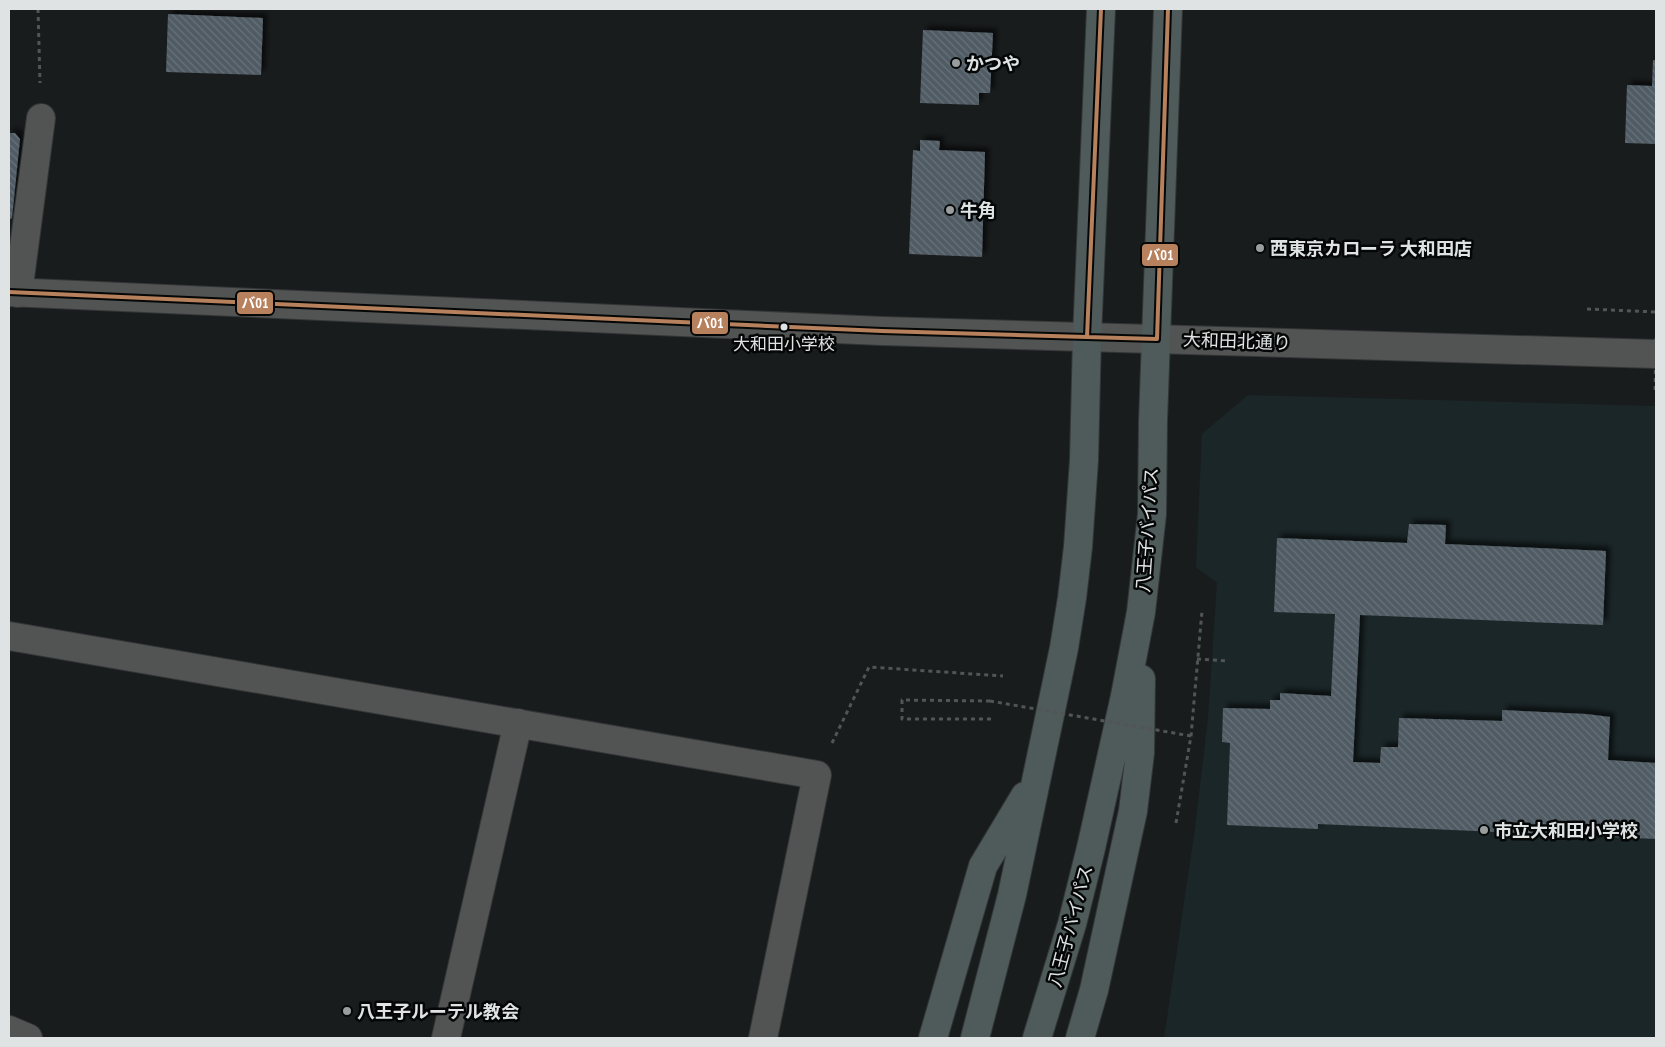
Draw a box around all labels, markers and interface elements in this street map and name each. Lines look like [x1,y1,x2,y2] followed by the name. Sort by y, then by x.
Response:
[966,52,1020,75] place label: かつや
[950,57,962,69] marker: かつや
[960,199,996,222] place label: 牛角
[944,204,956,216] marker: 牛角
[1270,237,1472,260] place label: 西東京カローラ 大和田店
[1254,242,1266,254] marker: 西東京カローラ 大和田店
[1141,243,1179,267] line badge: バ01
[1146,246,1174,264] text: バ01
[236,291,274,315] line badge: バ01
[241,294,269,312] text: バ01
[691,311,729,335] line badge: バ01
[696,314,724,332] text: バ01
[779,322,789,332] marker: 大和田小学校
[1183,328,1291,354] street label: 大和田北通り
[733,333,835,355] place label: 大和田小学校
[1131,467,1163,593] street label: 八王子バイパス
[1494,819,1638,842] place label: 市立大和田小学校
[1478,824,1490,836] marker: 市立大和田小学校
[1043,862,1097,990] street label: 八王子バイパス
[357,1000,519,1023] place label: 八王子ルーテル教会
[341,1005,353,1017] marker: 八王子ルーテル教会

